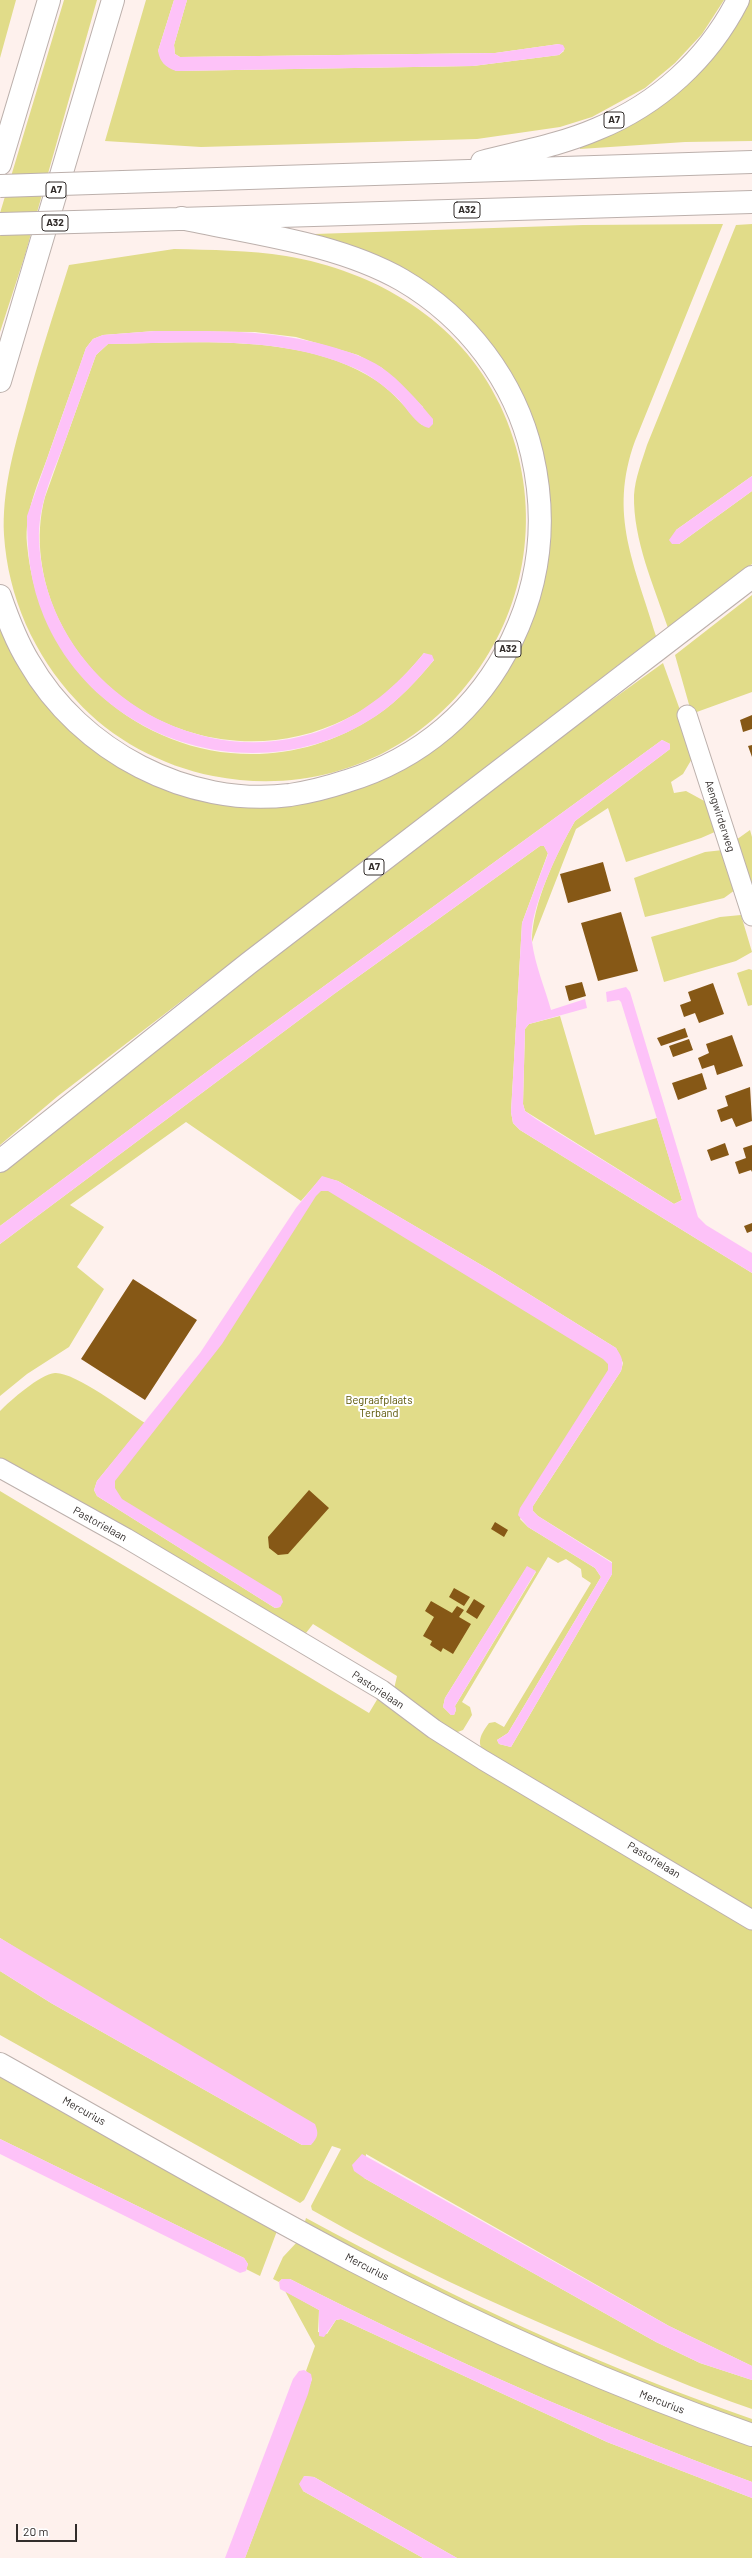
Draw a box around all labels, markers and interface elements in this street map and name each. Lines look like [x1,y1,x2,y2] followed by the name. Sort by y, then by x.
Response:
[604,112,624,128] road number: A7
[46,182,66,198] road number: A7
[454,202,480,218] road number: A32
[42,215,68,231] road number: A32
[495,641,521,657] road number: A32
[702,779,738,853] street label: Aengwirderweg
[364,859,384,875] road number: A7
[346,1393,412,1419] park label: Begraafplaats Terband
[71,1504,129,1544] street label: Pastorielaan
[349,1668,407,1712] street label: Pastorielaan
[625,1839,683,1881] street label: Pastorielaan
[60,2094,108,2128] street label: Mercurius
[343,2250,391,2284] street label: Mercurius
[638,2387,686,2417] street label: Mercurius
[18,2516,79,2542] scale bar
[23,2524,49,2538] text: 20 m

